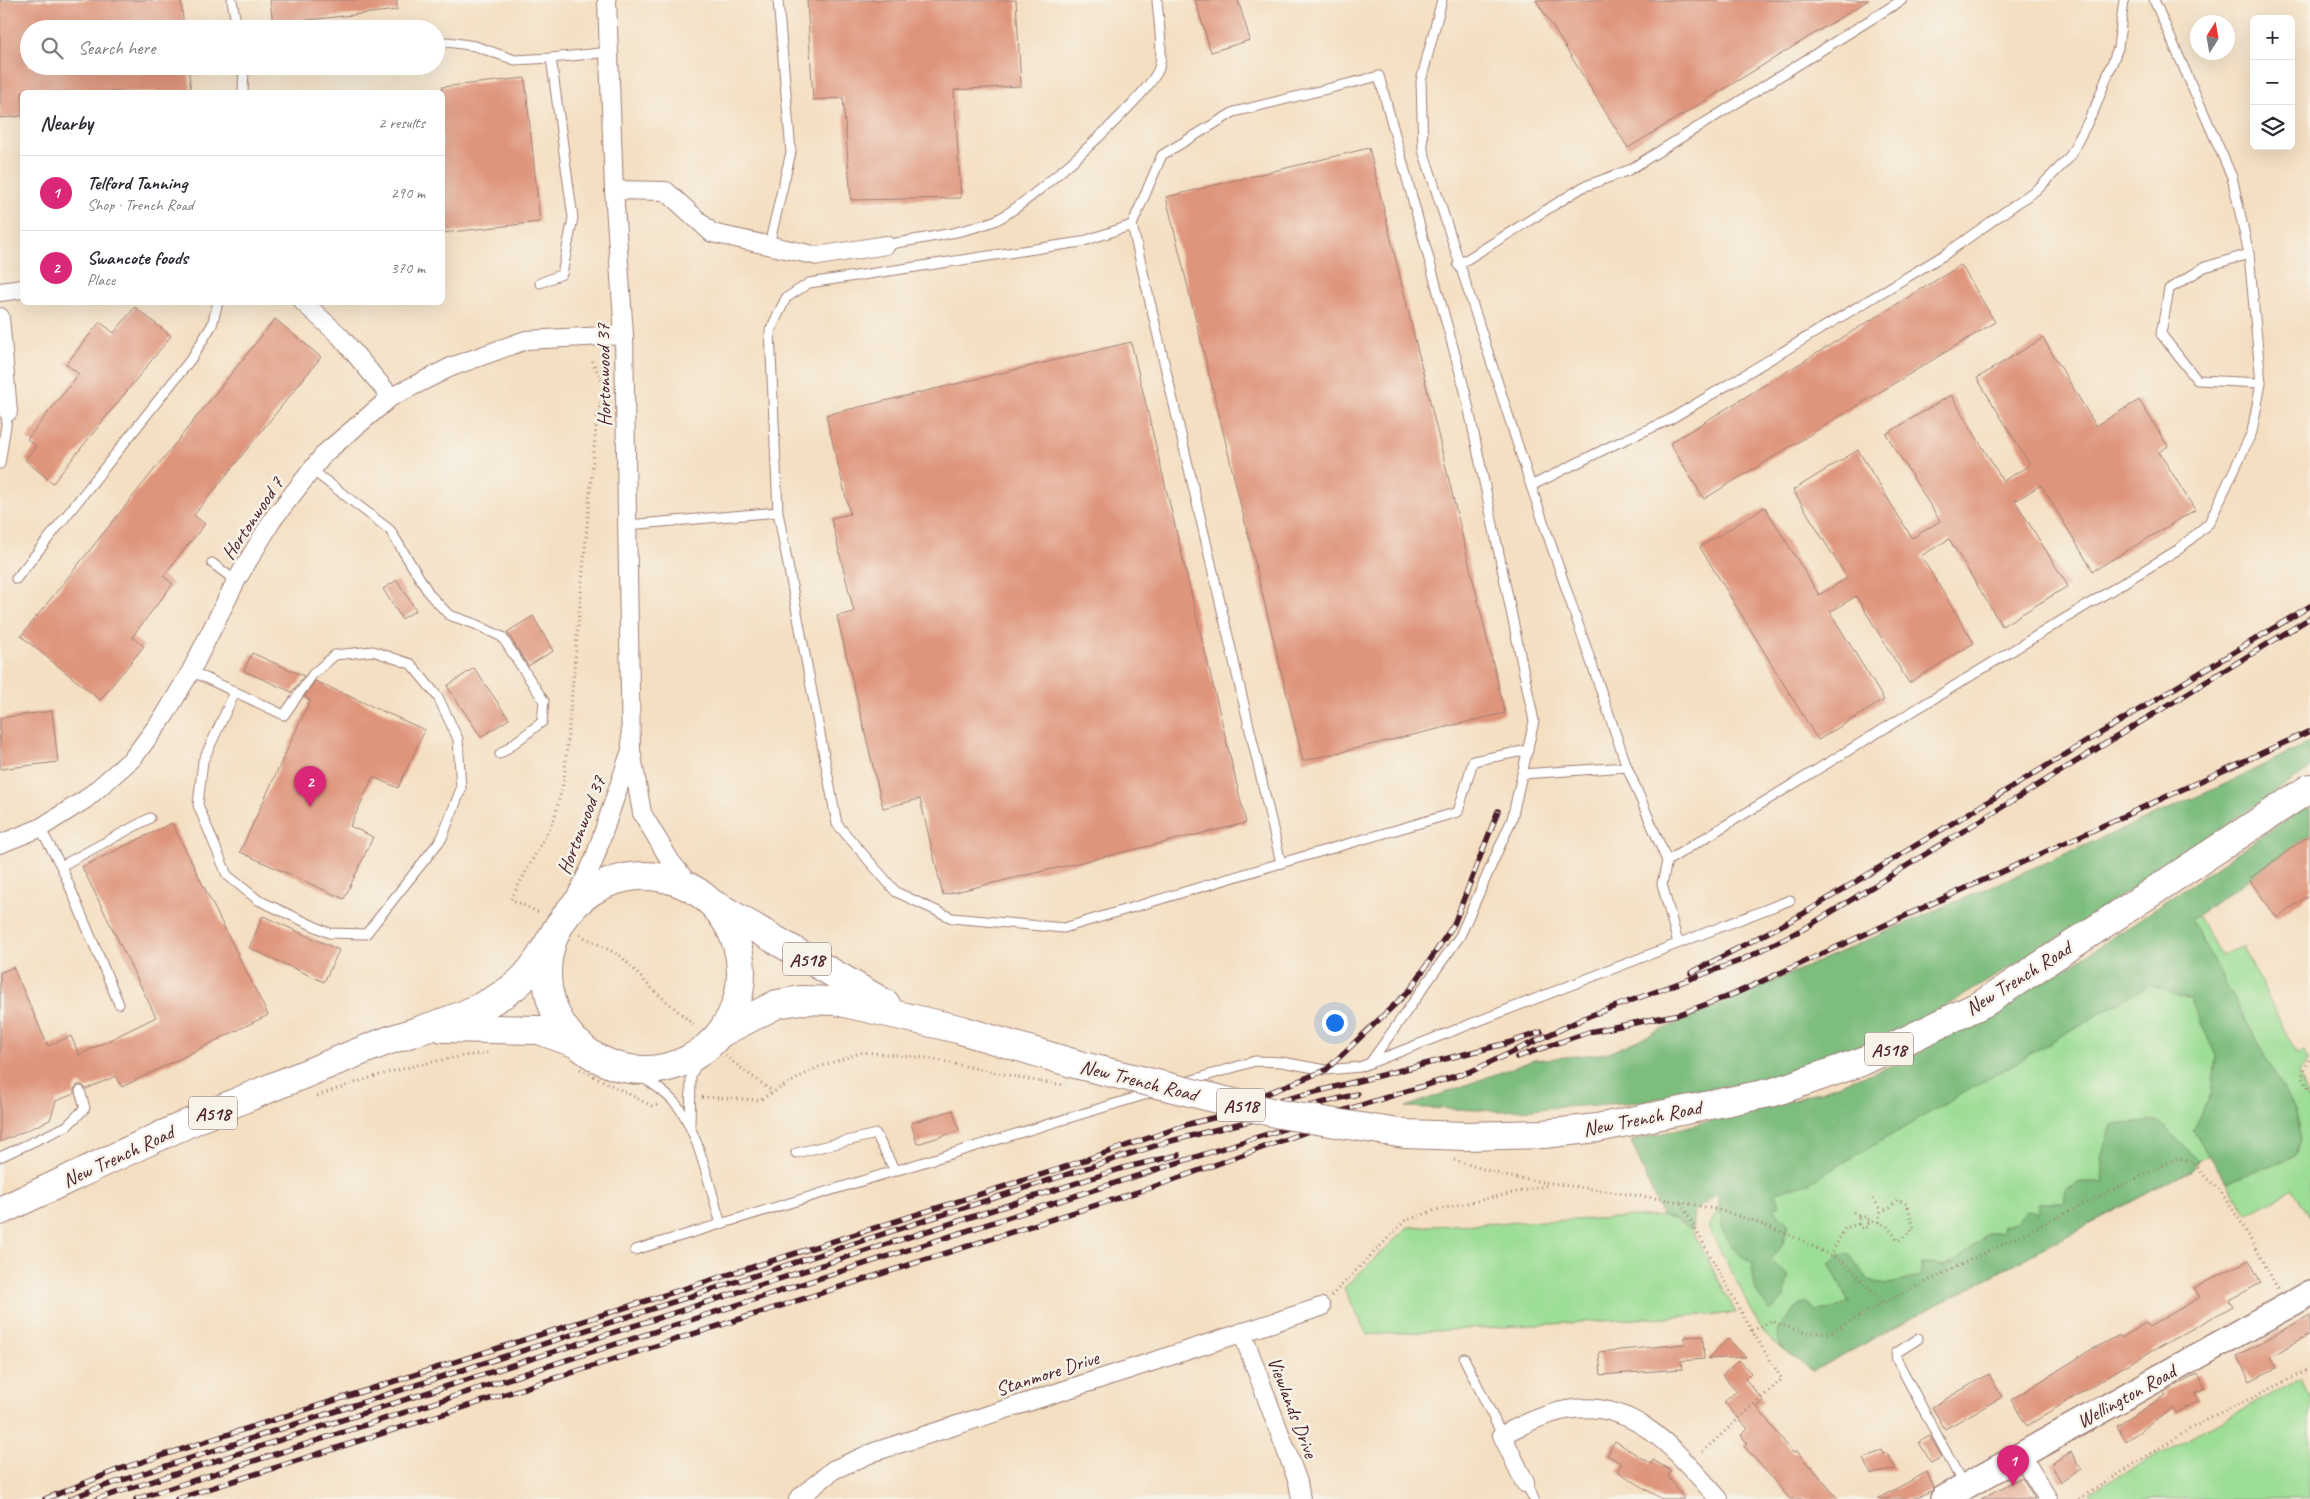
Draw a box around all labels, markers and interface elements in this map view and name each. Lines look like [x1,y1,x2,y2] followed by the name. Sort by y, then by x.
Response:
[2190,15,2235,60] north arrow
[2250,15,2295,150] map controls
[2250,15,2295,60] button: +
[20,20,445,75] search box
[38,34,66,62] icon: search
[78,36,155,60] text: Search here
[2250,60,2295,105] button: −
[2250,105,2295,150] button: layers
[40,110,93,136] text: Nearby
[378,113,425,133] text: 2 results
[87,171,187,195] text: Telford Tanning
[52,183,60,203] text: 1
[391,183,425,203] text: 290 m
[87,195,193,215] text: Shop · Trench Road
[87,246,188,270] text: Swancote foods
[52,258,60,278] text: 2
[391,258,425,278] text: 370 m
[87,270,115,290] text: Place
[590,322,617,427] street label: Hortonwood 37
[216,471,290,564] street label: Hortonwood 7
[294,766,326,807] pin: 2
[551,772,612,878] street label: Hortonwood 37
[1961,934,2078,1021] street label: New Trench Road
[783,942,831,976] road number: A518
[1322,1010,1348,1036] your location
[1865,1032,1913,1066] road number: A518
[1078,1054,1203,1108] street label: New Trench Road
[1217,1088,1265,1122] road number: A518
[1581,1094,1706,1142] street label: New Trench Road
[189,1096,237,1130] road number: A518
[59,1118,181,1193] street label: New Trench Road
[992,1345,1103,1402] street label: Stanmore Drive
[1262,1353,1324,1463] street label: Viewlands Drive
[2073,1358,2183,1434] street label: Wellington Road
[1997,1445,2029,1486] pin: 1

